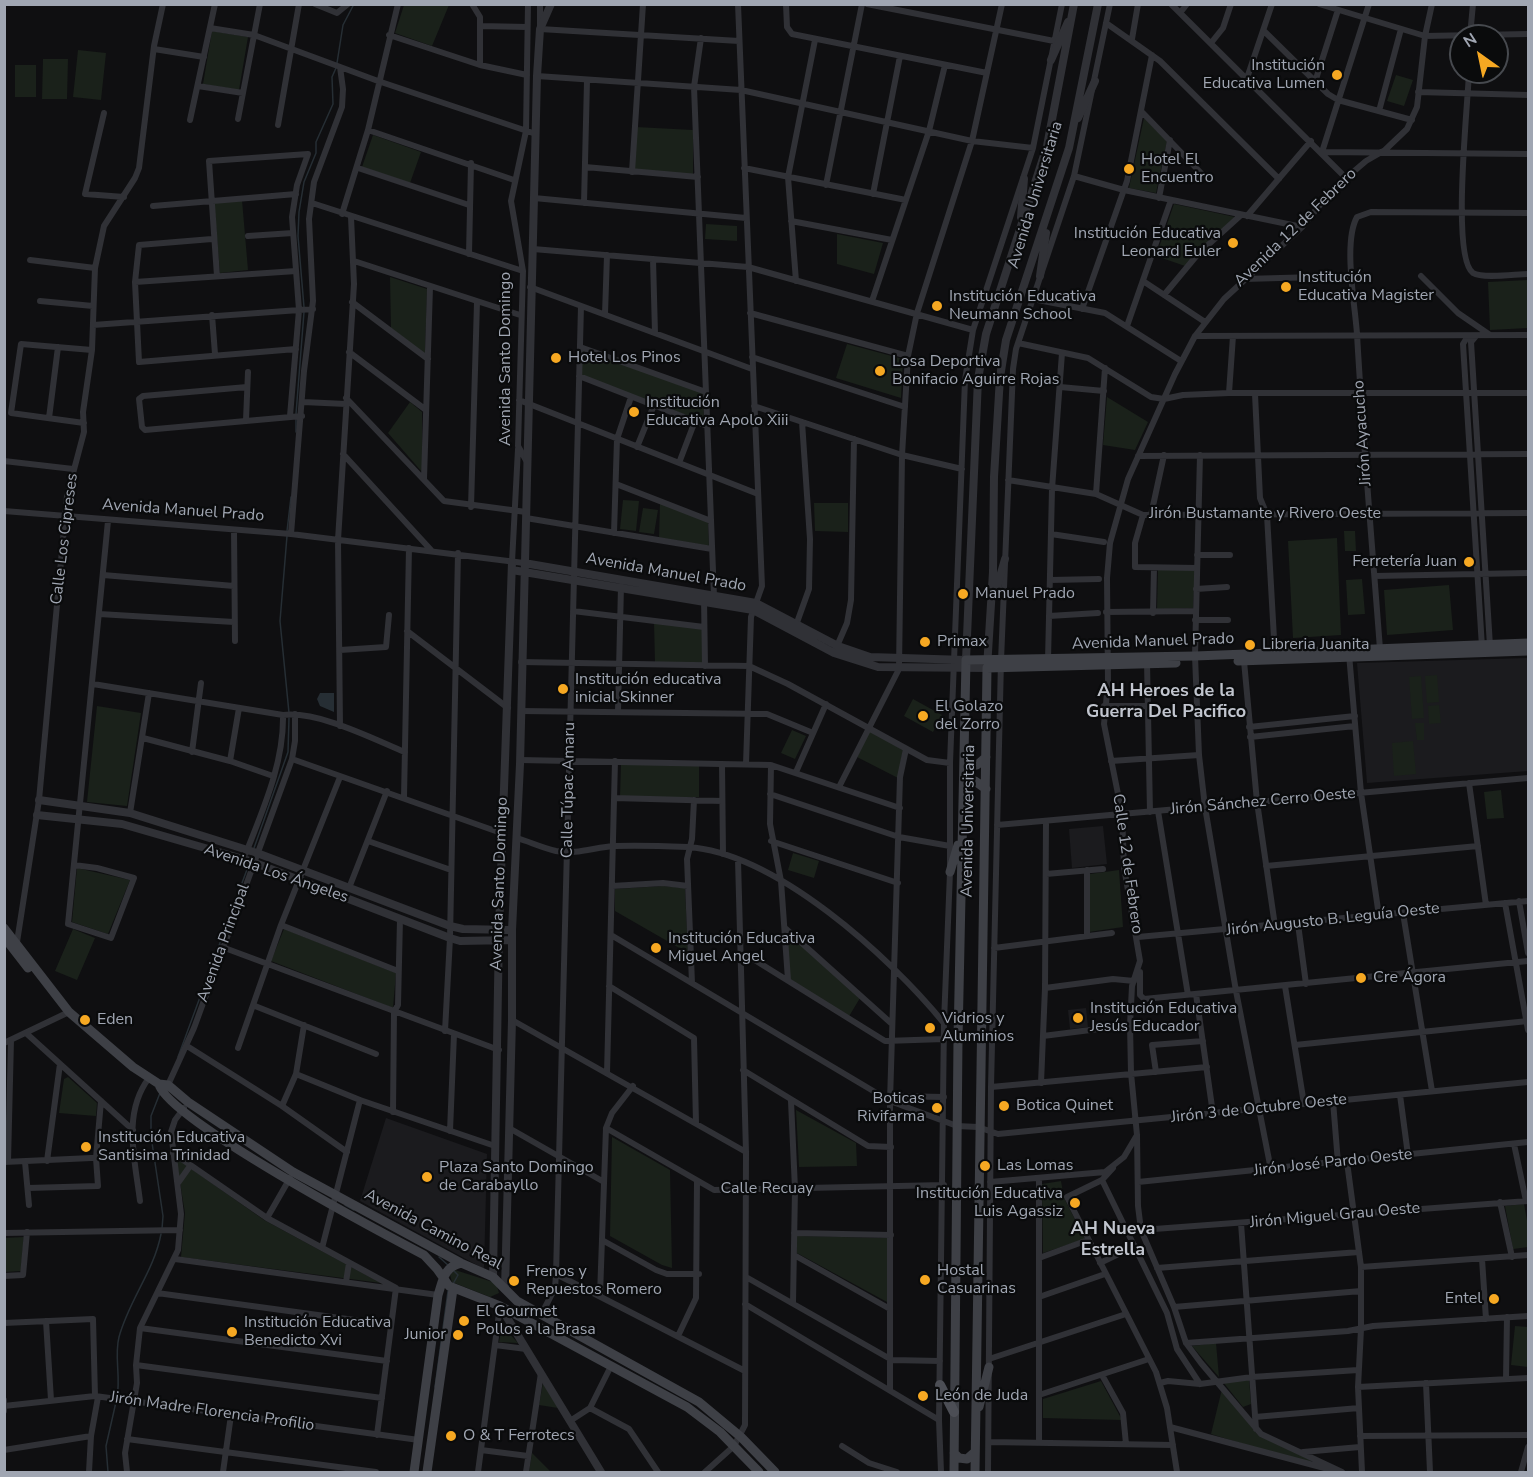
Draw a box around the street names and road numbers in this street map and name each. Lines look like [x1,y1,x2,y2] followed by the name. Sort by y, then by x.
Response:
[1004,119,1068,271] street label: Avenida Universitaria
[1231,165,1361,291] street label: Avenida 12 de Febrero
[496,272,516,446] street label: Avenida Santo Domingo
[1350,379,1376,487] street label: Jirón Ayacucho
[47,472,83,606] street label: Calle Los Cipreses
[101,496,265,526] street label: Avenida Manuel Prado
[1149,504,1381,524] street label: Jirón Bustamante y Rivero Oeste
[584,549,748,597] street label: Avenida Manuel Prado
[1071,630,1235,654] street label: Avenida Manuel Prado
[558,722,580,858] street label: Calle Túpac Amaru
[958,744,980,898] street label: Avenida Universitaria
[1170,784,1356,820] street label: Jirón Sánchez Cerro Oeste
[1108,793,1146,935] street label: Calle 12 de Febrero
[487,797,513,971] street label: Avenida Santo Domingo
[201,840,351,908] street label: Avenida Los Ángeles
[194,881,254,1005] street label: Avenida Principal
[1225,899,1441,941] street label: Jirón Augusto B. Leguía Oeste
[1170,1090,1348,1128] street label: Jirón 3 de Octubre Oeste
[1253,1145,1413,1181] street label: Jirón José Pardo Oeste
[720,1179,814,1199] street label: Calle Recuay
[361,1186,505,1274] street label: Avenida Camino Real
[1249,1199,1421,1233] street label: Jirón Miguel Grau Oeste
[109,1388,315,1436] street label: Jirón Madre Florencia Profilio

